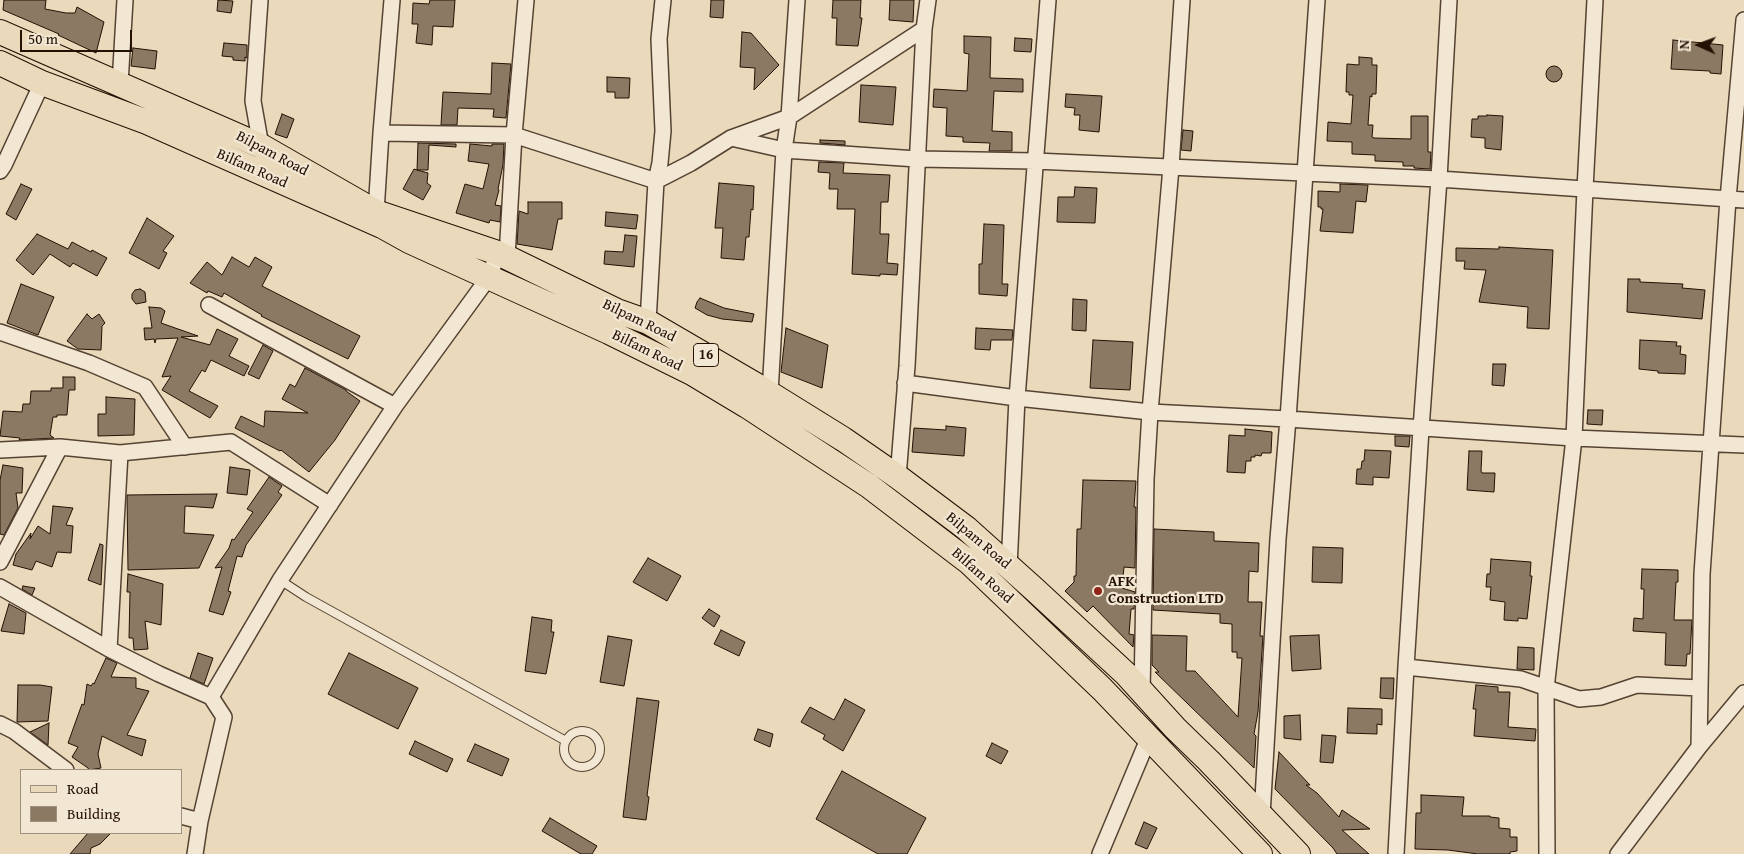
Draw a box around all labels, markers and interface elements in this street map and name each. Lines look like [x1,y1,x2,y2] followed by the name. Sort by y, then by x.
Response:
[22,20,135,52] scale bar
[1674,20,1724,70] north arrow
[28,28,58,49] text: 50 m
[1674,39,1694,50] text: N
[233,127,311,181] street label: Bilpam Road
[214,145,290,193] street label: Bilfam Road
[600,296,678,346] street label: Bilpam Road
[609,326,685,376] street label: Bilfam Road
[694,344,718,366] road number: 16
[942,509,1014,573] street label: Bilpam Road
[948,544,1016,608] street label: Bilfam Road
[1108,573,1224,608] place label: AFK Construction LTD
[1092,585,1104,597] marker: AFK Construction LTD
[20,769,182,834] legend
[67,778,98,799] text: Road
[67,803,120,824] text: Building

